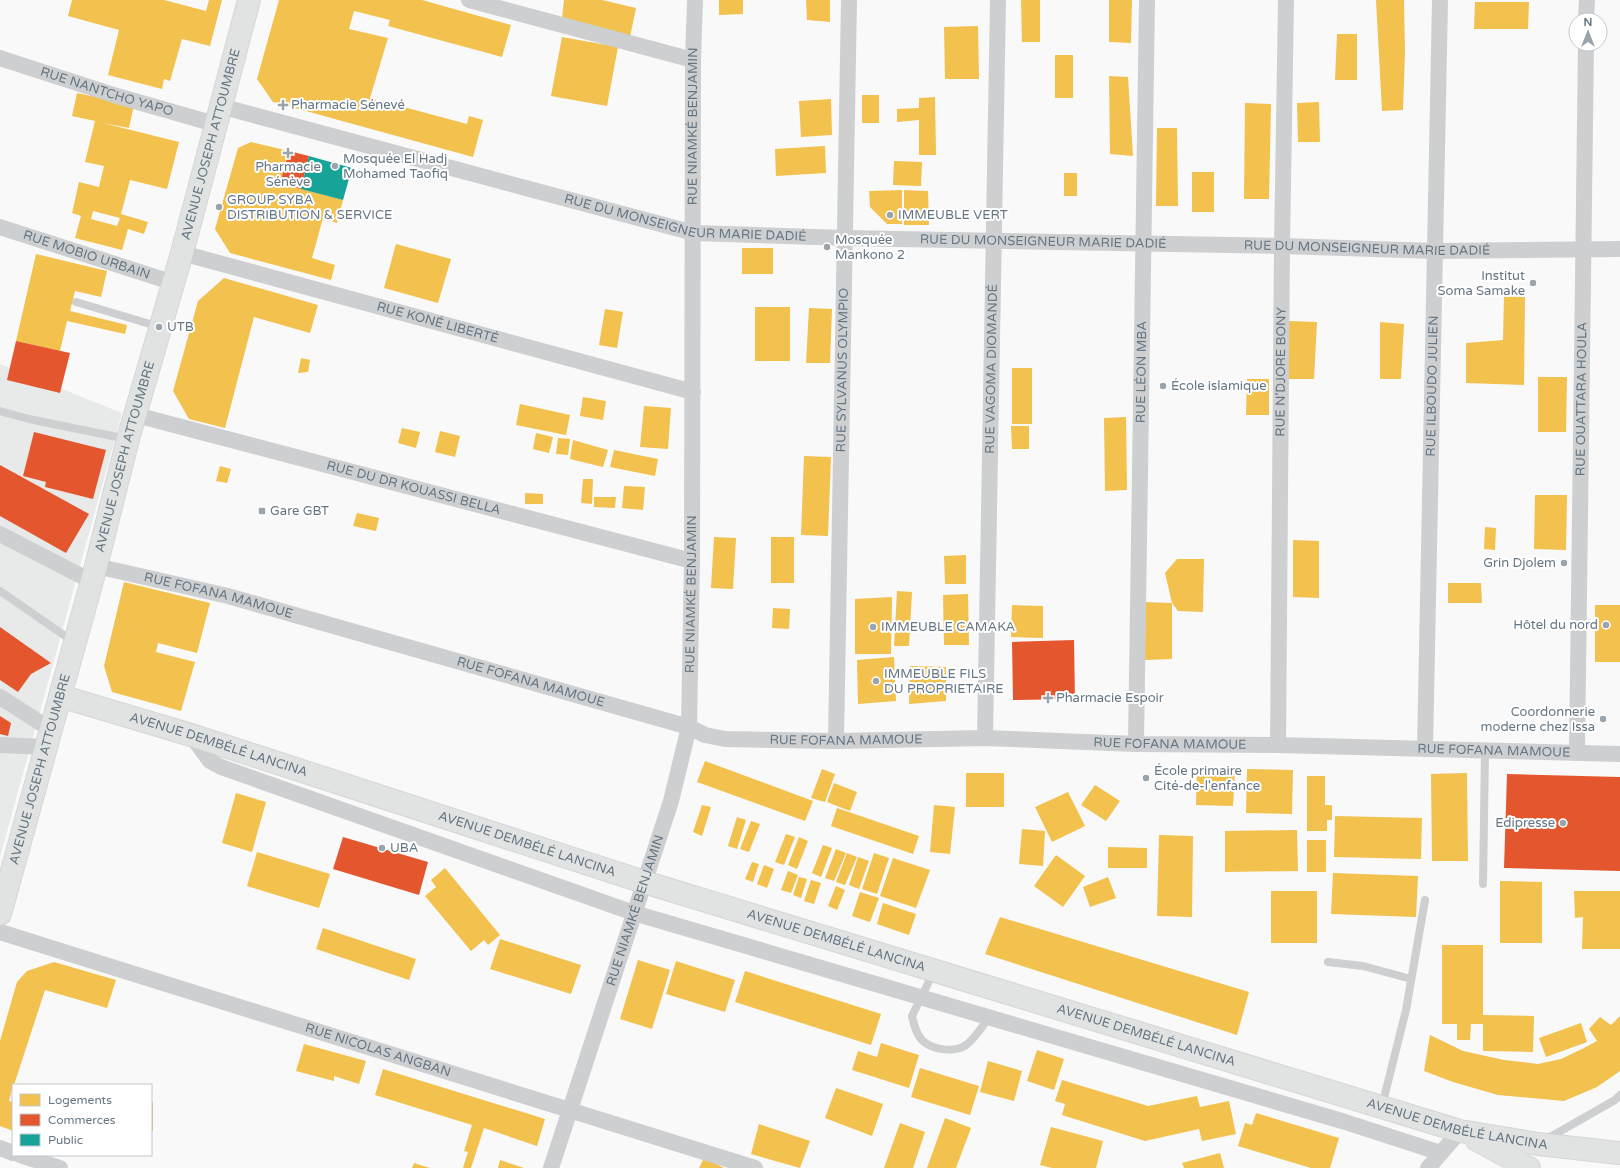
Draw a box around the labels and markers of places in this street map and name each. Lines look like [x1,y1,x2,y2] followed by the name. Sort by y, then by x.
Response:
[291,97,405,113] place label: Pharmacie Sénevé
[278,100,288,110] marker: Pharmacie Sénevé
[283,148,293,158] marker: Pharmacie Sénève
[343,151,448,182] place label: Mosquée El Hadj Mohamed Taofiq
[255,159,321,190] place label: Pharmacie Sénève
[330,161,340,171] marker: Mosquée El Hadj Mohamed Taofiq
[227,192,392,223] place label: GROUP SYBA DISTRIBUTION & SERVICE
[214,202,224,212] marker: GROUP SYBA DISTRIBUTION & SERVICE
[898,207,1008,223] place label: IMMEUBLE VERT
[885,210,895,220] marker: IMMEUBLE VERT
[835,232,905,263] place label: Mosquée Mankono 2
[822,242,832,252] marker: Mosquée Mankono 2
[1438,268,1525,299] place label: Institut Soma Samake
[1528,278,1538,288] marker: Institut Soma Samake
[167,319,194,335] place label: UTB
[154,322,164,332] marker: UTB
[1171,378,1267,394] place label: École islamique
[1158,381,1168,391] marker: École islamique
[270,503,329,519] place label: Gare GBT
[257,506,267,516] marker: Gare GBT
[1483,555,1556,571] place label: Grin Djolem
[1559,558,1569,568] marker: Grin Djolem
[1513,617,1598,633] place label: Hôtel du nord
[881,619,1016,635] place label: IMMEUBLE CAMAKA
[1601,620,1611,630] marker: Hôtel du nord
[868,622,878,632] marker: IMMEUBLE CAMAKA
[884,666,1004,697] place label: IMMEUBLE FILS DU PROPRIETAIRE
[871,676,881,686] marker: IMMEUBLE FILS DU PROPRIETAIRE
[1056,690,1164,706] place label: Pharmacie Espoir
[1043,693,1053,703] marker: Pharmacie Espoir
[1481,704,1595,735] place label: Coordonnerie moderne chez Issa
[1598,714,1608,724] marker: Coordonnerie moderne chez Issa
[1154,763,1260,794] place label: École primaire Cité-de-l'enfance
[1141,773,1151,783] marker: École primaire Cité-de-l'enfance
[1495,815,1555,831] place label: Edipresse
[1558,818,1568,828] marker: Edipresse
[390,840,419,856] place label: UBA
[377,843,387,853] marker: UBA

